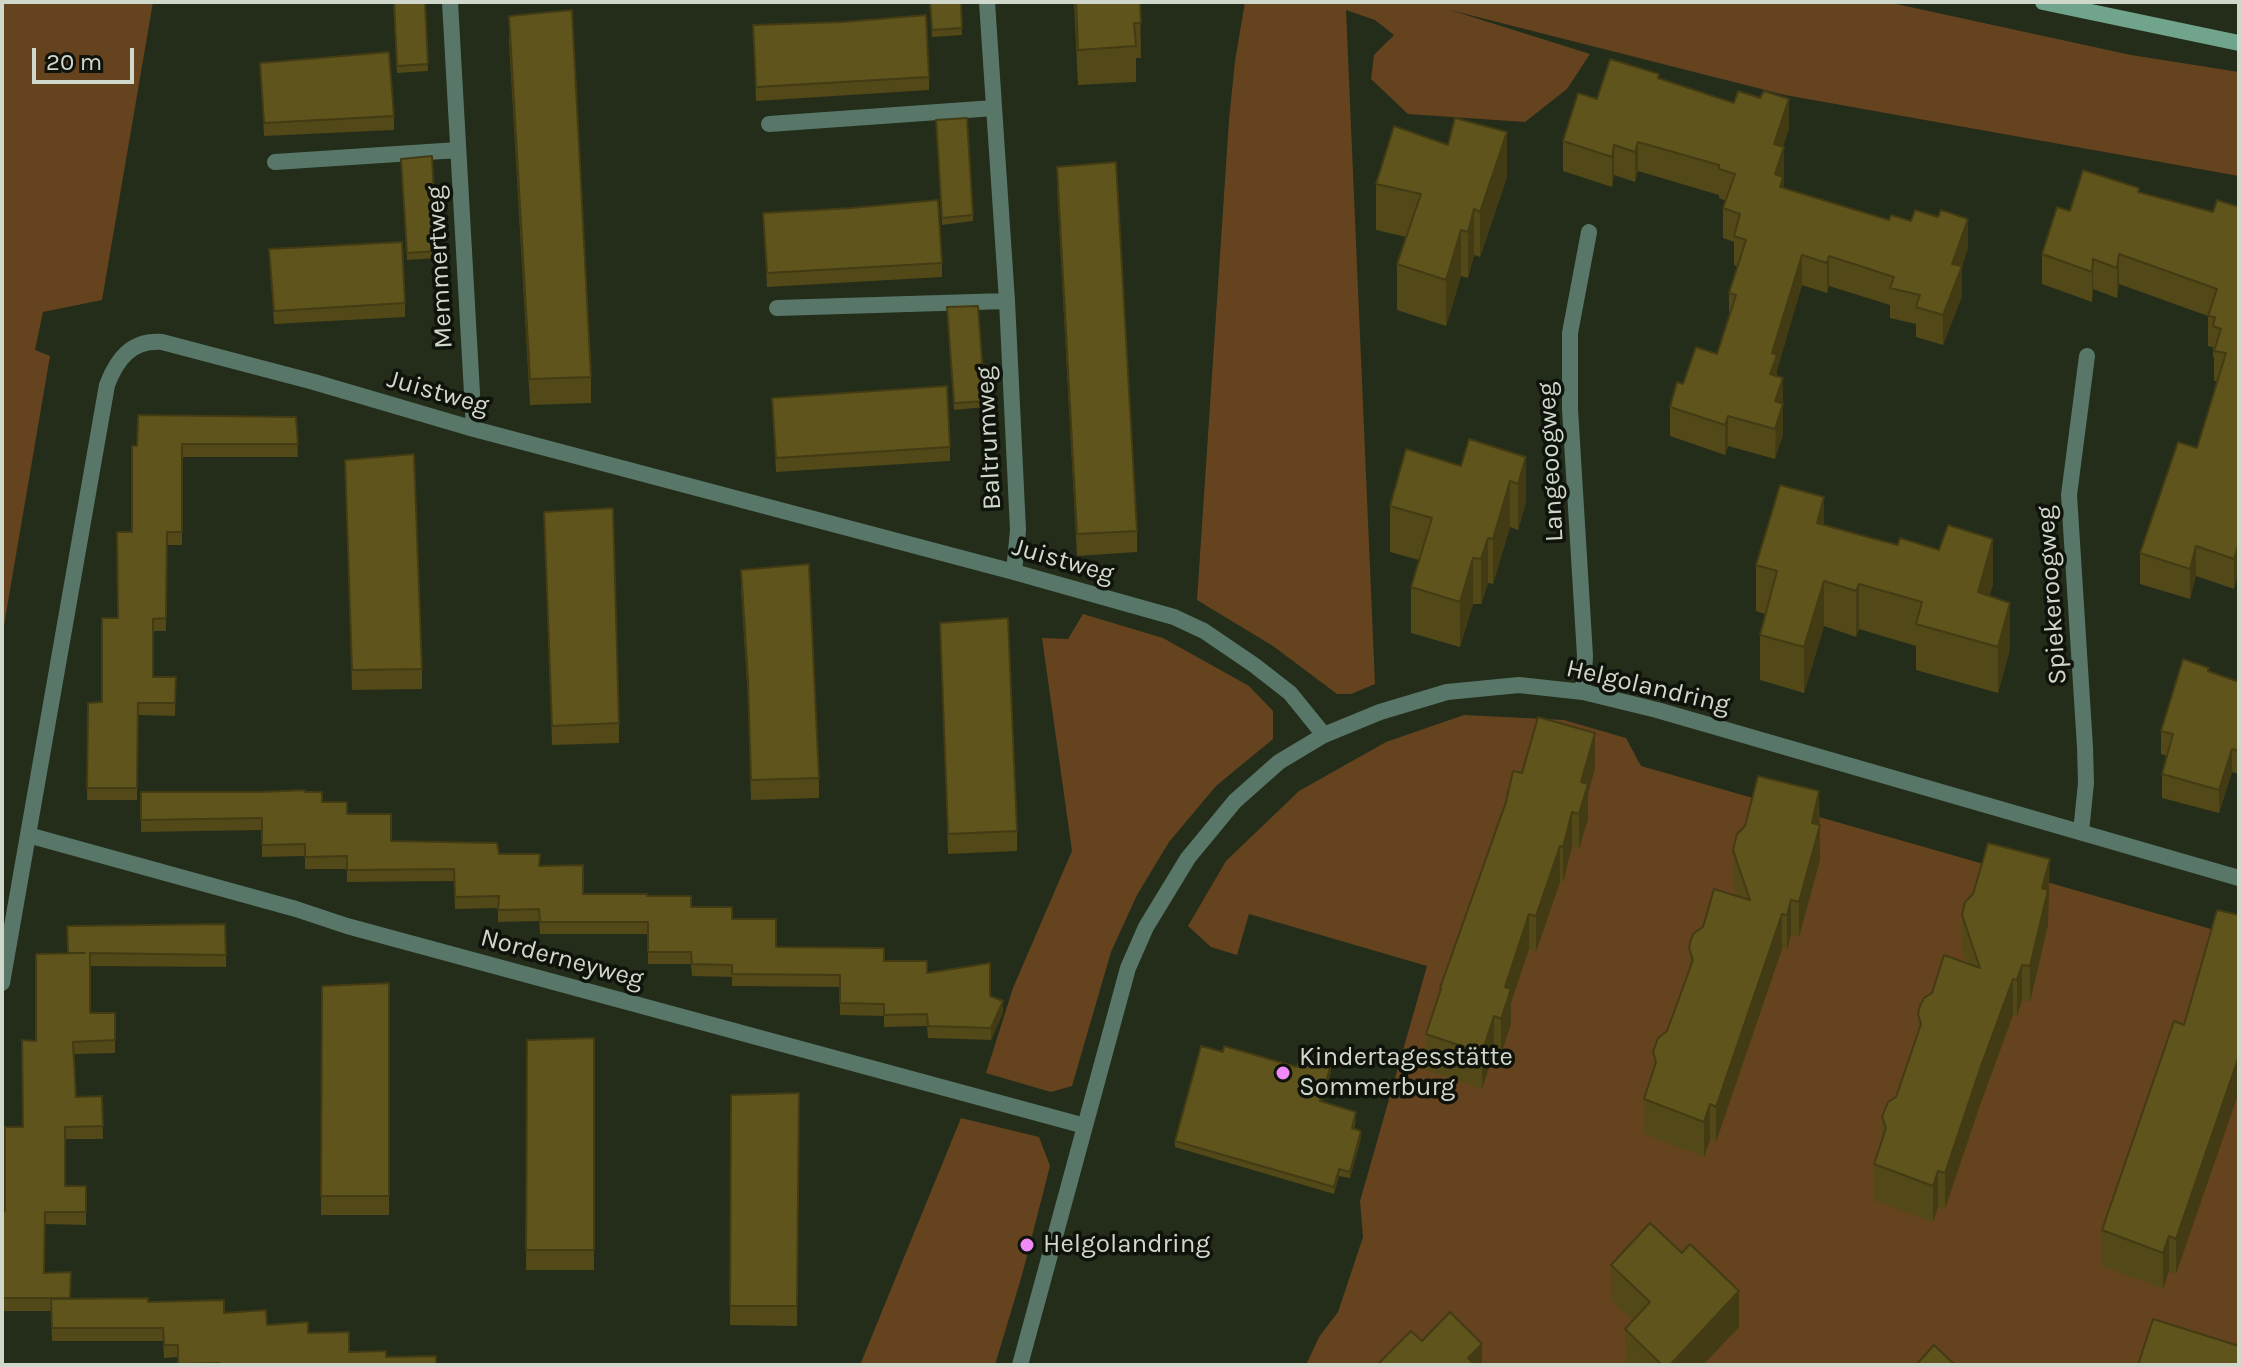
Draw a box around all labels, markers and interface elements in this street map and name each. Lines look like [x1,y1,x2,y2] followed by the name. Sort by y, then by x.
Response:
[36,32,138,82] scale bar
[46,48,102,76] text: 20 m
[420,185,460,349] street label: Memmertweg
[384,364,492,422] street label: Juistweg
[970,365,1008,511] street label: Baltrumweg
[1531,381,1571,543] street label: Langeoogweg
[2030,504,2074,686] street label: Spiekeroogweg
[1009,532,1117,590] street label: Juistweg
[1563,653,1733,721] street label: Helgolandring
[477,922,647,996] street label: Norderneyweg
[1299,1042,1513,1104] place label: Kindertagesstätte Sommerburg
[1274,1064,1292,1082] marker: Kindertagesstätte Sommerburg
[1043,1229,1210,1261] place label: Helgolandring
[1018,1236,1036,1254] marker: Helgolandring

